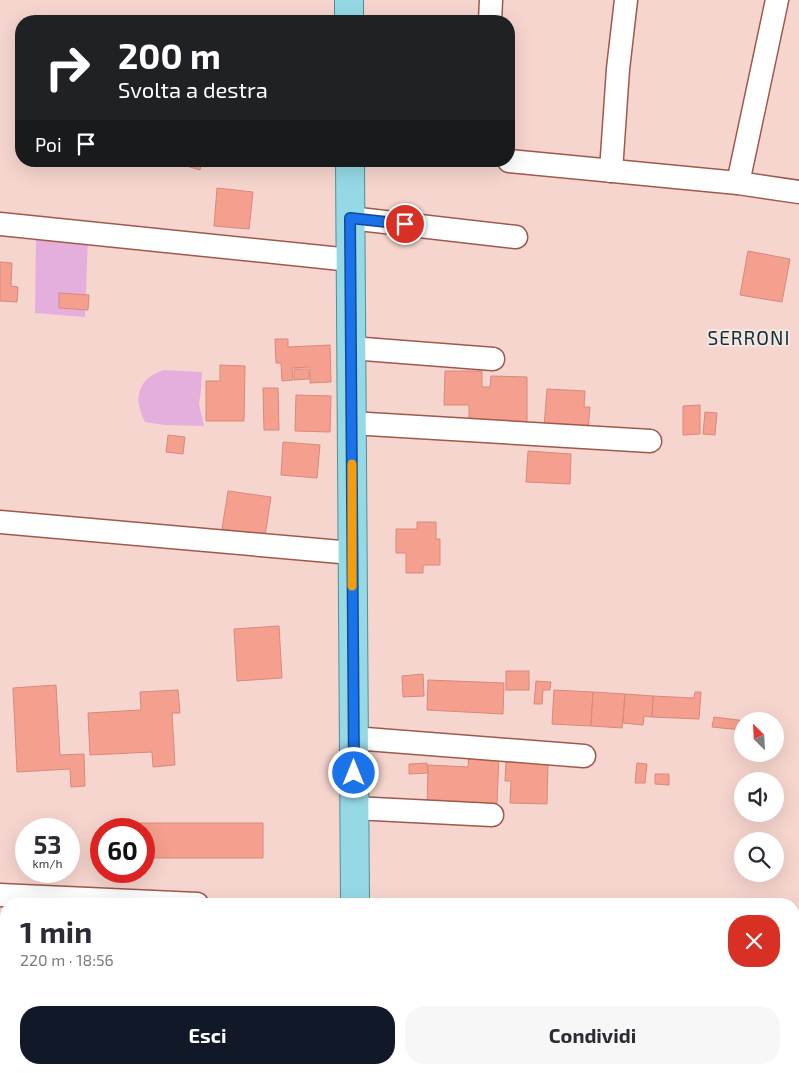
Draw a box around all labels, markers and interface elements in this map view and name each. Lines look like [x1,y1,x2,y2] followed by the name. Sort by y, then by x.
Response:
[118,34,221,76] text: 200 m
[35,35,100,100] icon: right
[118,76,268,102] text: Svolta a destra
[72,130,100,158] icon: arrive
[35,133,62,156] text: Poi
[384,203,426,245] pin
[391,210,419,238] icon: arrive
[708,326,790,349] district label: SERRONI
[734,712,784,762] north arrow
[734,712,784,882] map controls
[327,746,379,798] position arrow
[734,772,784,822] button: sound
[90,818,155,883] speed limit sign: 60
[34,829,61,859] text: 53
[734,832,784,882] button: search
[33,856,62,870] text: km/h
[20,913,92,949] text: 1 min
[728,915,780,967] button: close
[20,950,114,969] text: 220 m · 18:56
[20,1006,395,1064] button: Esci
[405,1006,780,1064] button: Condividi

